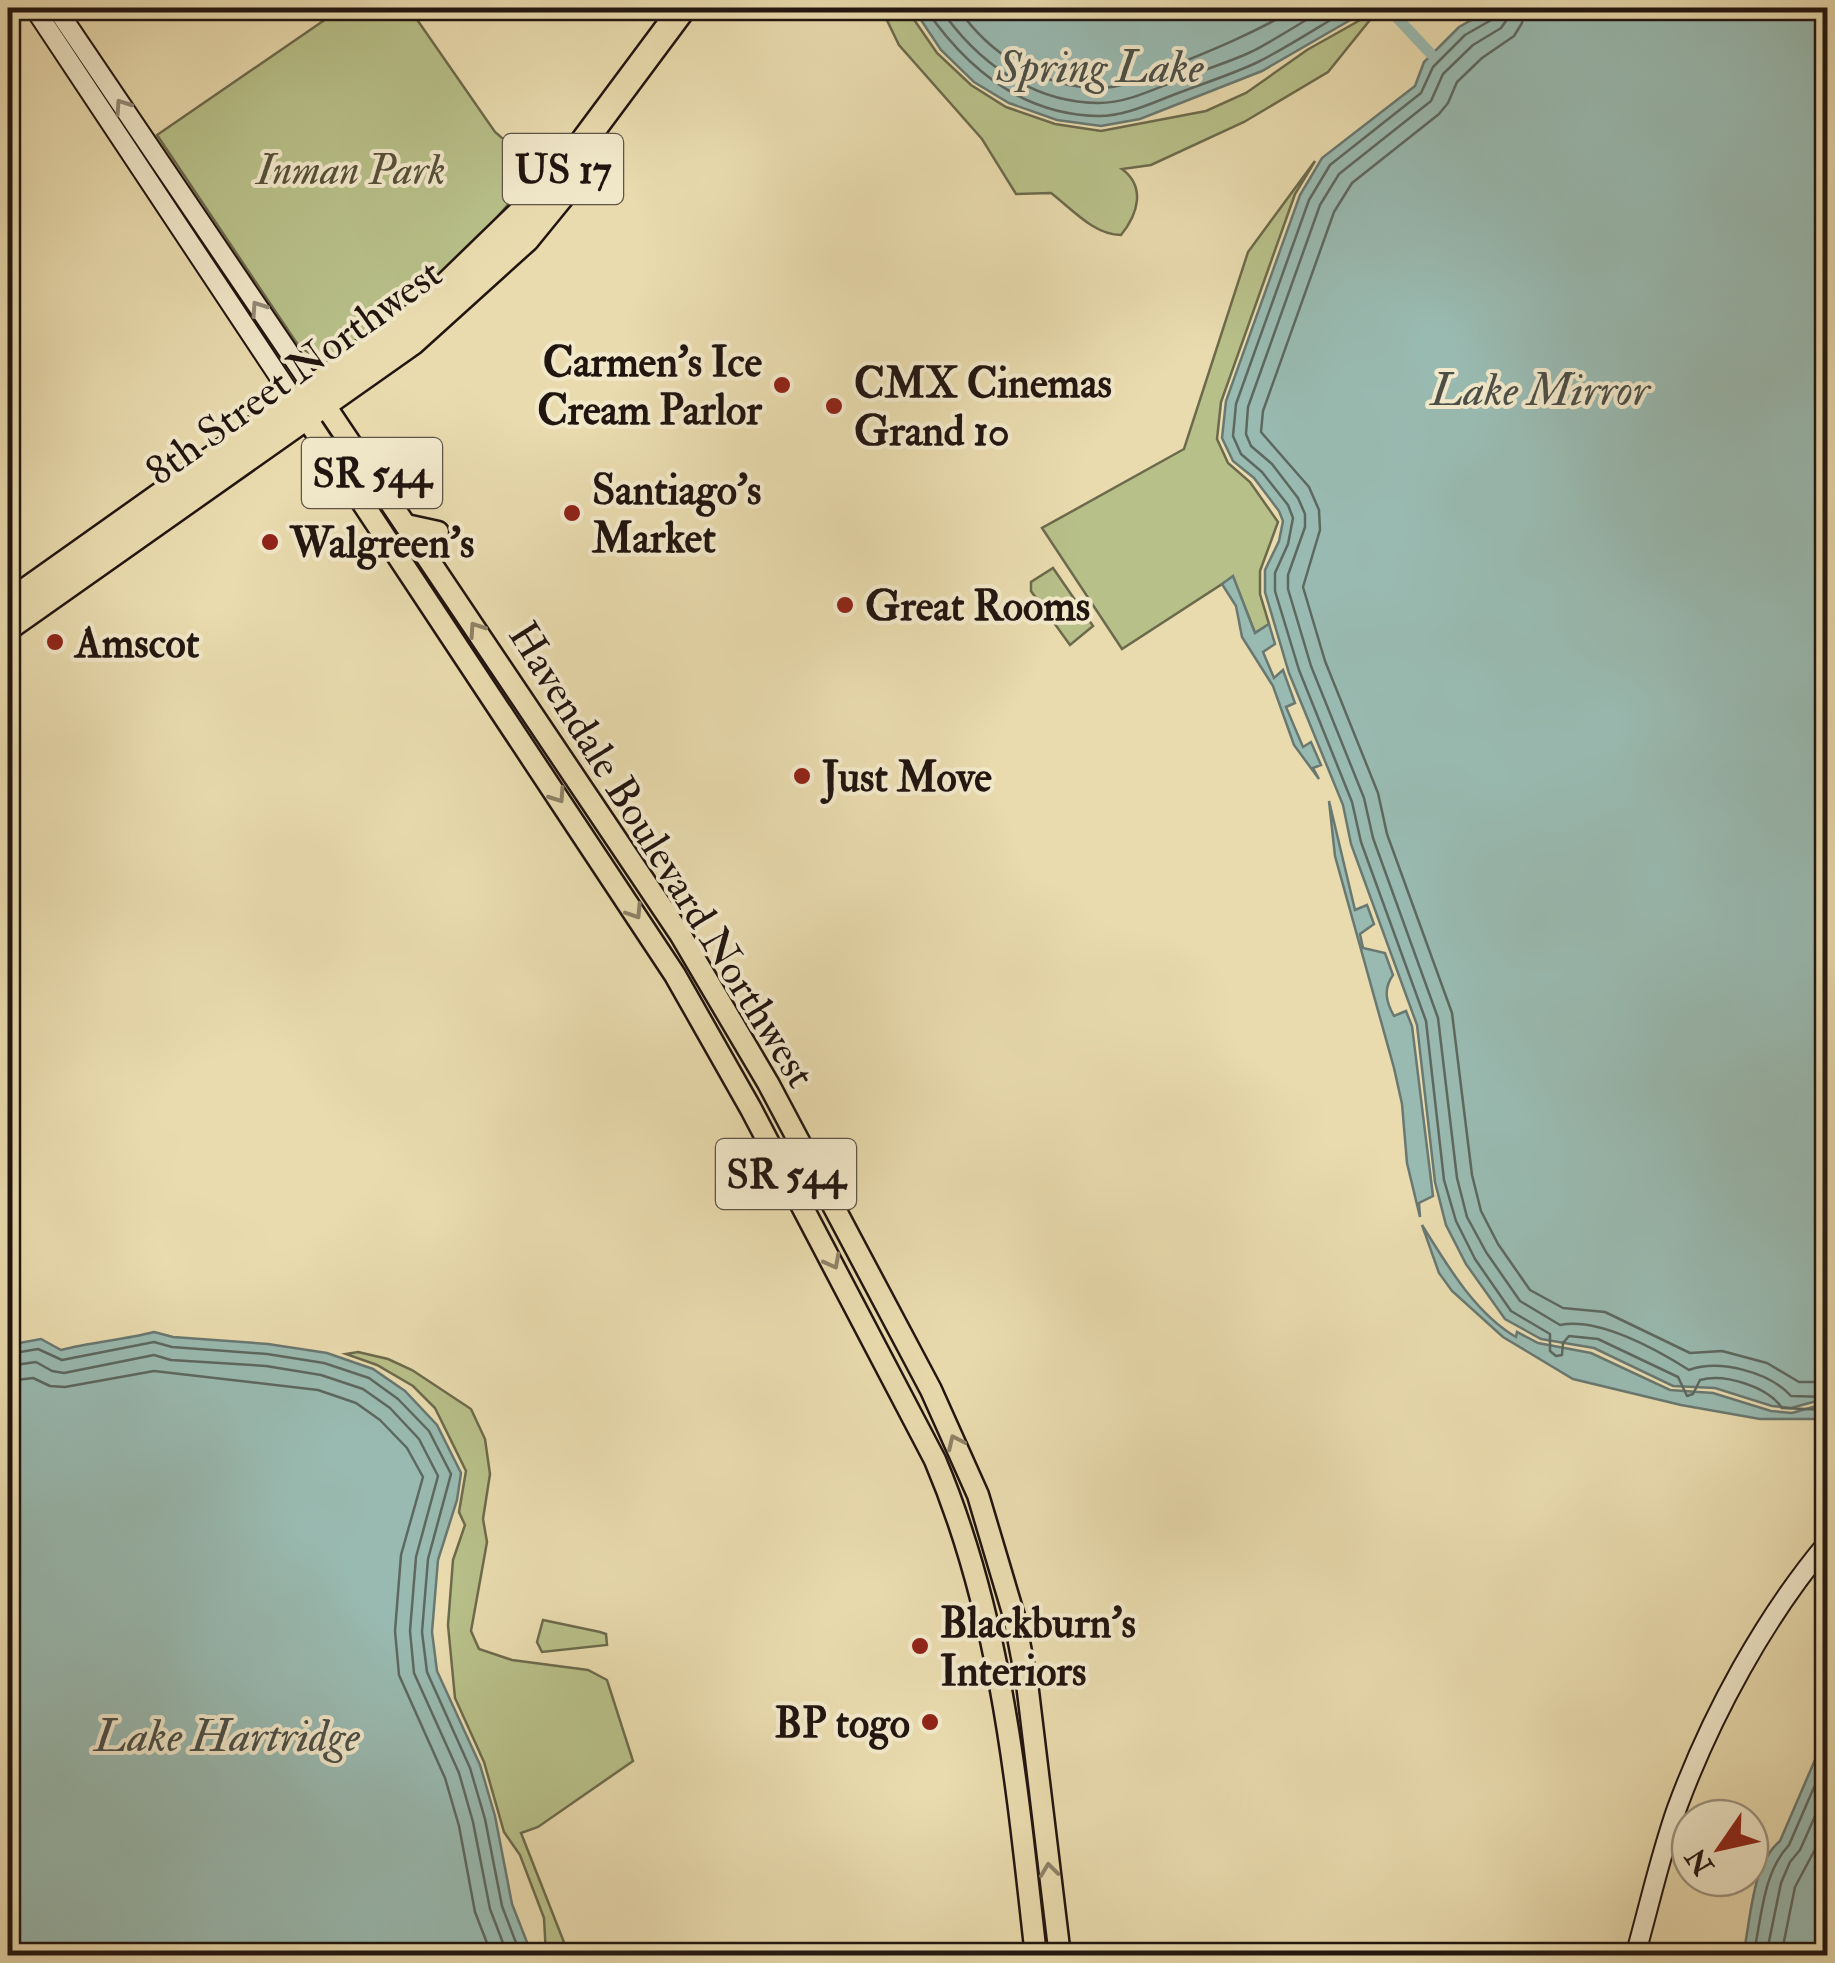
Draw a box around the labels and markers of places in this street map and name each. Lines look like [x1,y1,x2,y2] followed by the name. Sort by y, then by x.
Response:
[537,337,763,437] place label: Carmen's Ice Cream Parlor
[854,358,1112,458] place label: CMX Cinemas Grand 10
[771,374,793,396] marker: Carmen's Ice Cream Parlor
[823,395,845,417] marker: CMX Cinemas Grand 10
[591,465,761,565] place label: Santiago's Market
[561,502,583,524] marker: Santiago's Market
[289,518,474,570] place label: Walgreen's
[259,531,281,553] marker: Walgreen's
[865,581,1090,633] place label: Great Rooms
[834,594,856,616] marker: Great Rooms
[73,618,200,670] place label: Amscot
[44,631,66,653] marker: Amscot
[820,752,992,804] place label: Just Move
[791,765,813,787] marker: Just Move
[940,1598,1136,1698] place label: Blackburn's Interiors
[909,1635,931,1657] marker: Blackburn's Interiors
[774,1698,910,1750] place label: BP togo
[919,1711,941,1733] marker: BP togo

